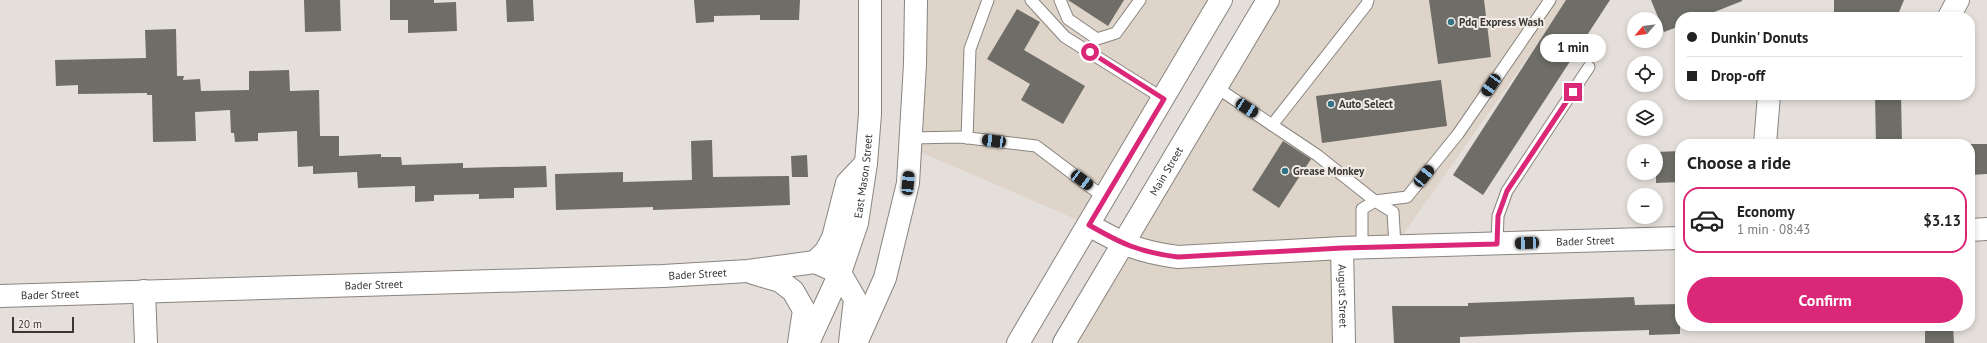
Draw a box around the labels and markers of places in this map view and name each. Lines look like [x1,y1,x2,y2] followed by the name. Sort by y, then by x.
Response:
[1459,15,1544,29] place label: Pdq Express Wash
[1446,17,1456,27] marker: Pdq Express Wash
[1339,97,1393,111] place label: Auto Select
[1326,99,1336,109] marker: Auto Select
[1293,164,1365,178] place label: Grease Monkey
[1280,166,1290,176] marker: Grease Monkey

